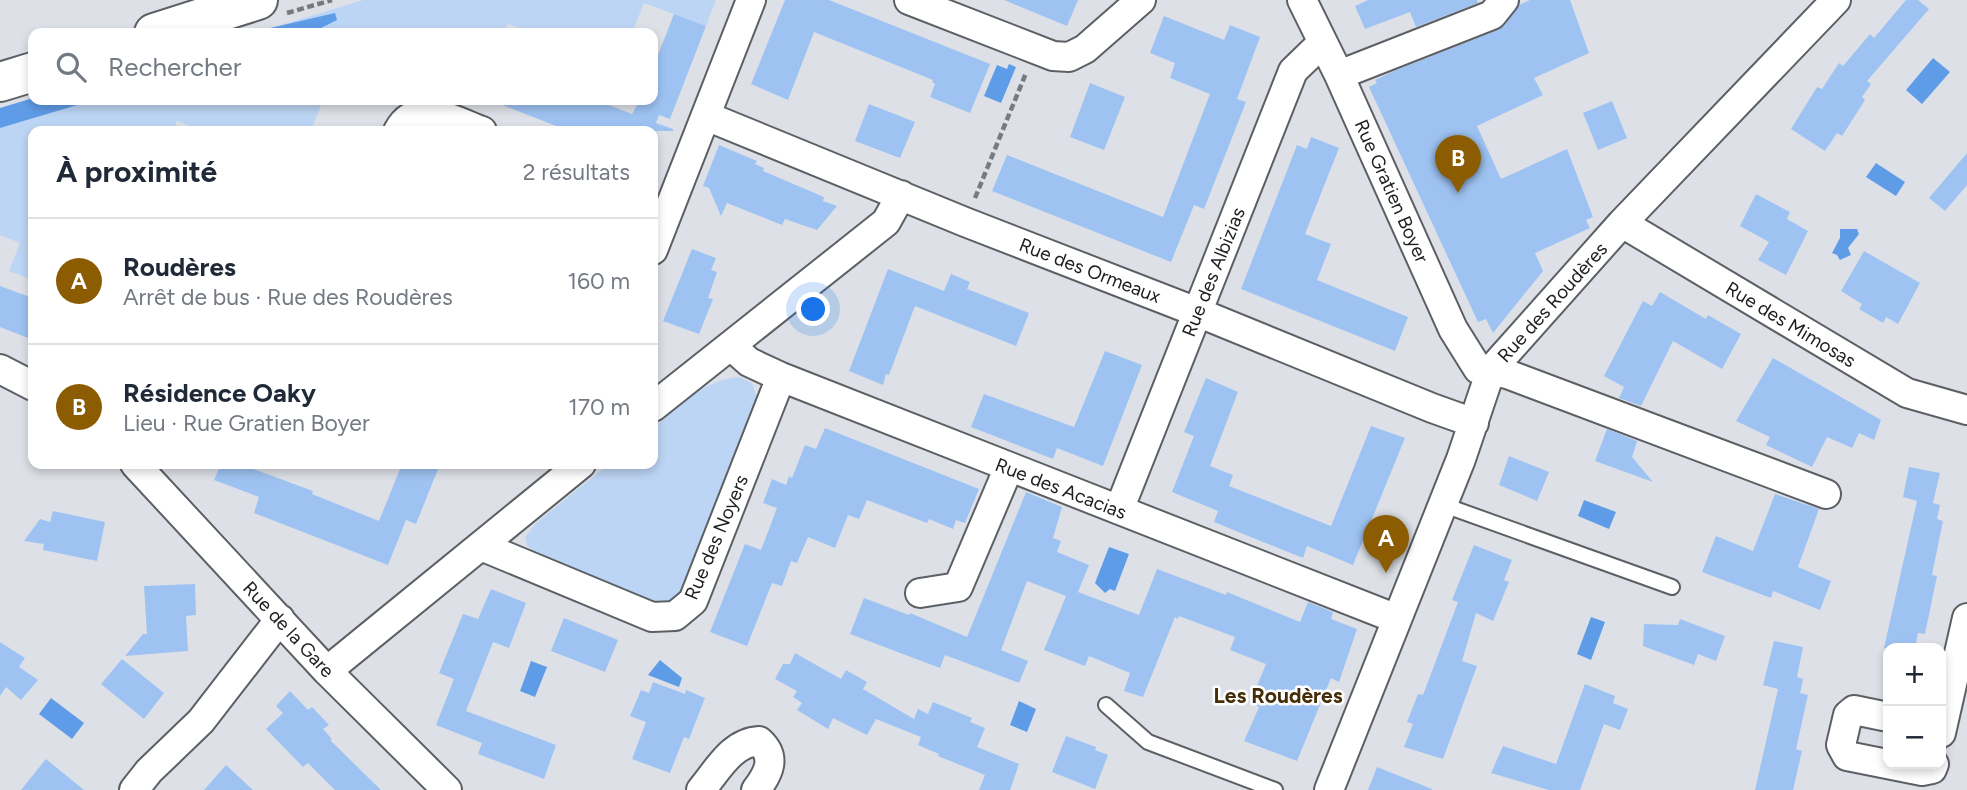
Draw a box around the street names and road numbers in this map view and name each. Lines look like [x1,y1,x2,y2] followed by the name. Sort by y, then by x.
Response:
[1350,116,1434,267] street label: Rue Gratien Boyer
[1177,204,1250,340] street label: Rue des Albizias
[1016,233,1164,308] street label: Rue des Ormeaux
[1493,238,1612,367] street label: Rue des Roudères
[1722,277,1860,372] street label: Rue des Mimosas
[992,453,1130,524] street label: Rue des Acacias
[680,471,753,603] street label: Rue des Noyers
[238,576,339,682] street label: Rue de la Gare

